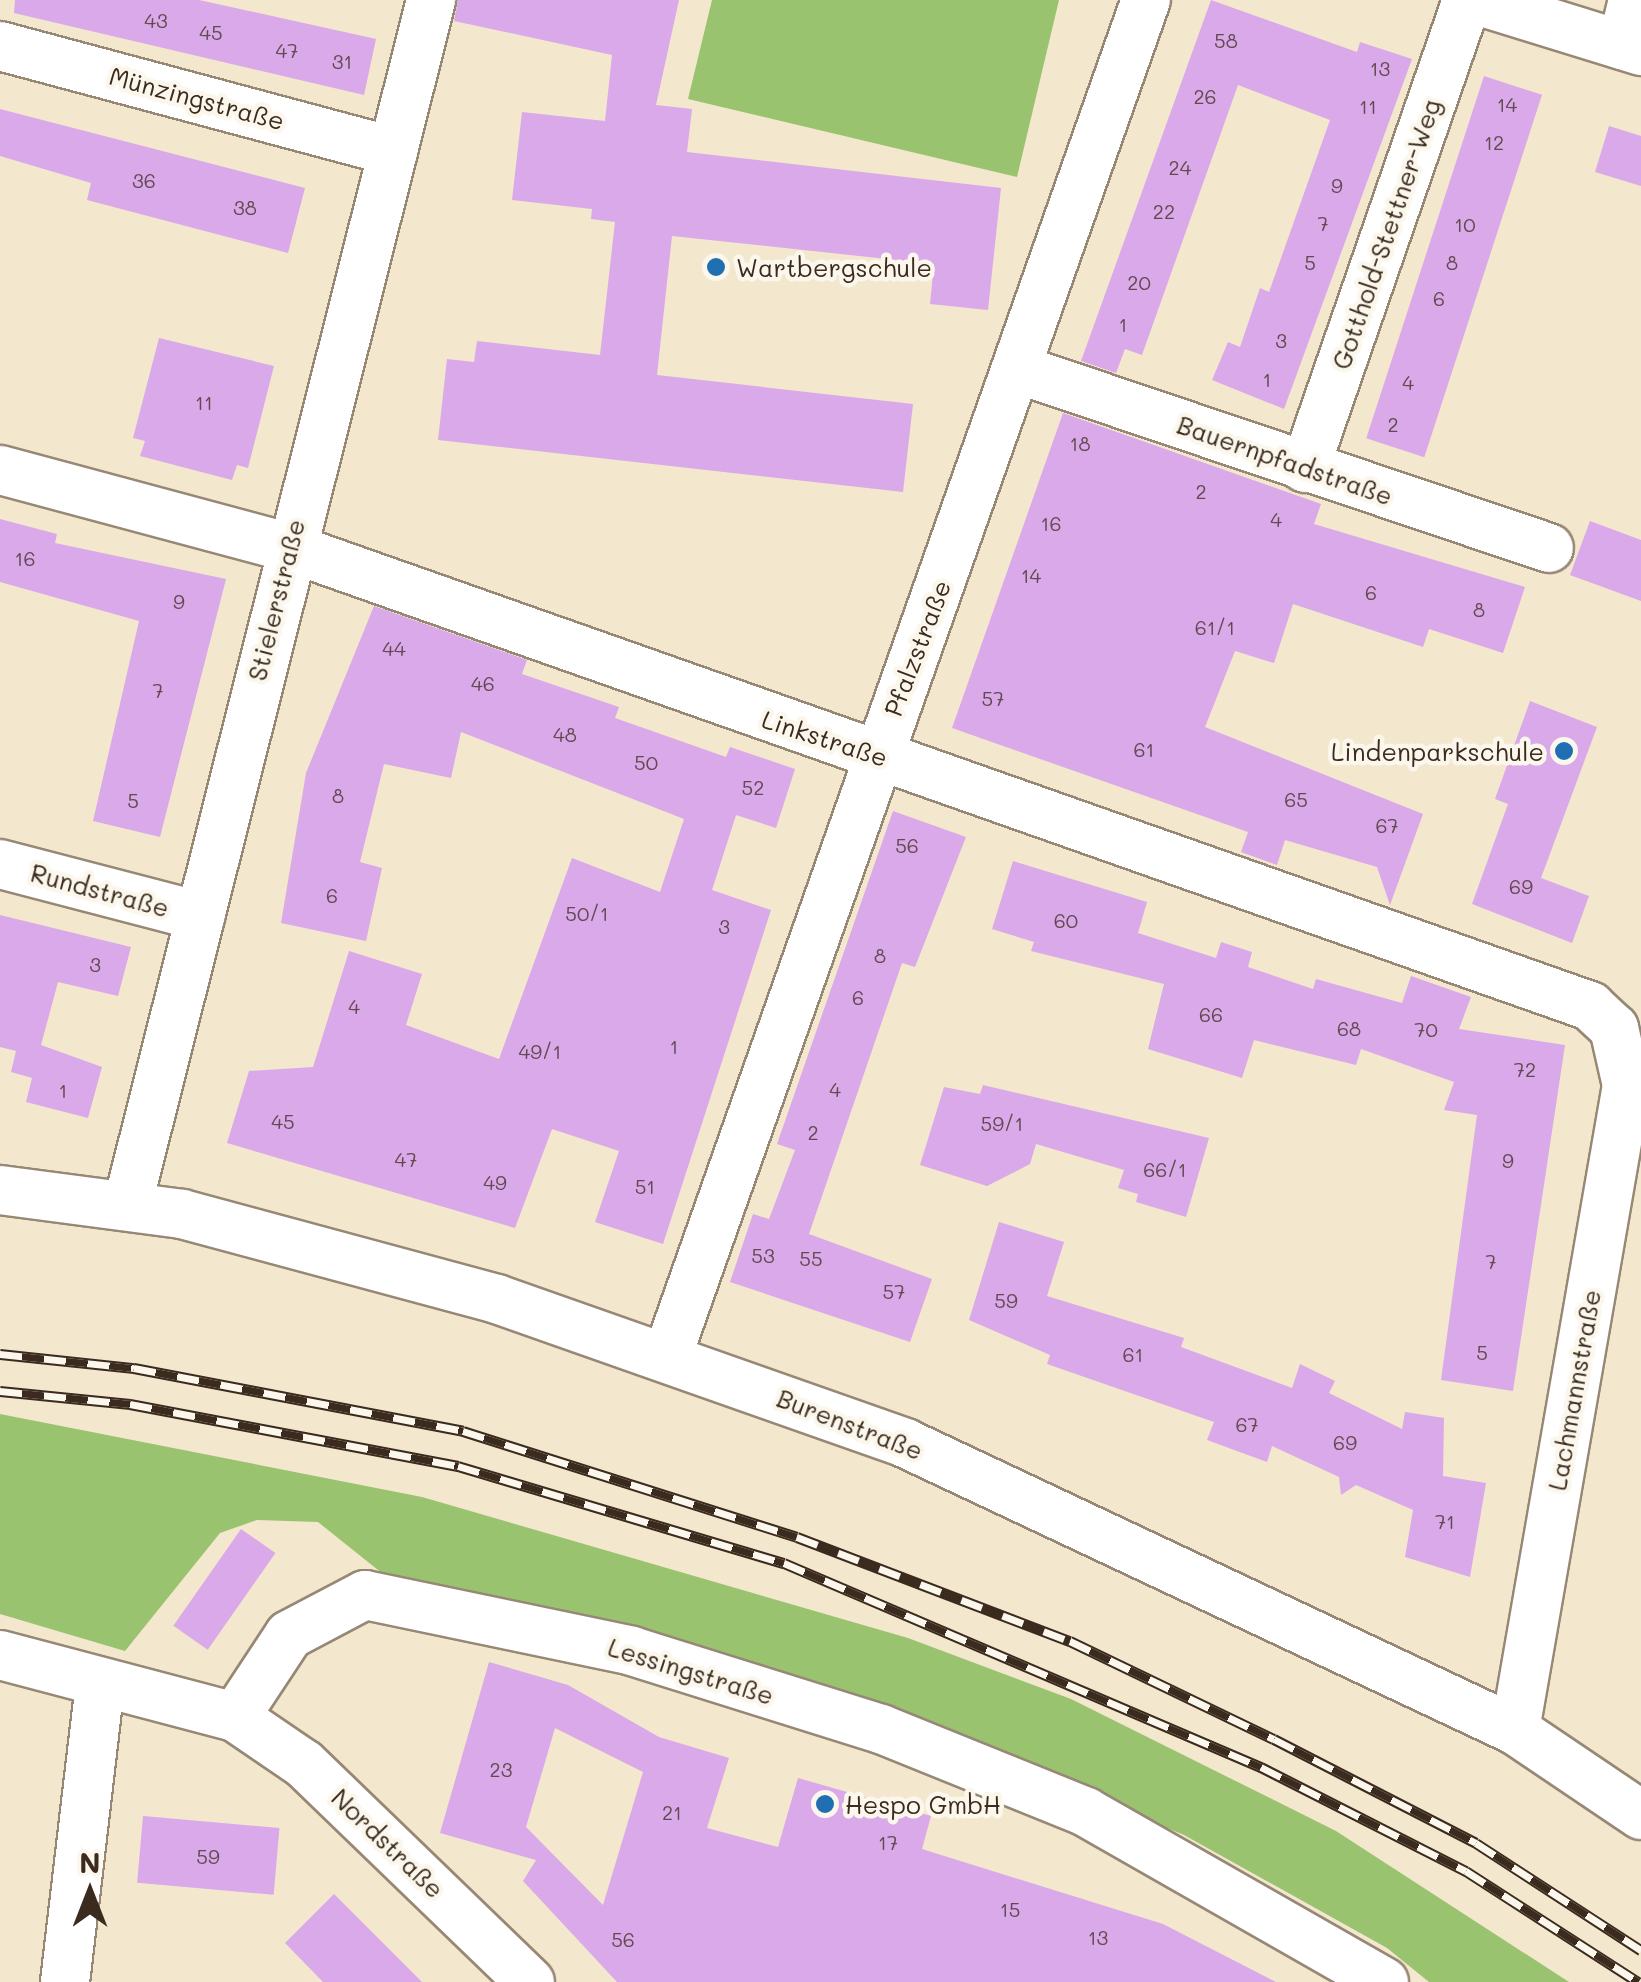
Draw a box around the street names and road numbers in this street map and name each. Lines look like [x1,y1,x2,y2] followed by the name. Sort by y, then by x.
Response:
[106,60,288,136] street label: Münzingstraße
[1326,95,1446,373] street label: Gotthold-Stettner-Weg
[1173,409,1397,511] street label: Bauernpfadstraße
[241,516,311,684] street label: Stielerstraße
[877,576,957,720] street label: Pfalzstraße
[758,704,892,772] street label: Linkstraße
[28,857,172,923] street label: Rundstraße
[1542,1287,1606,1493] street label: Lachmannstraße
[773,1382,927,1466] street label: Burenstraße
[605,1632,777,1710] street label: Lessingstraße
[326,1782,450,1904] street label: Nordstraße

